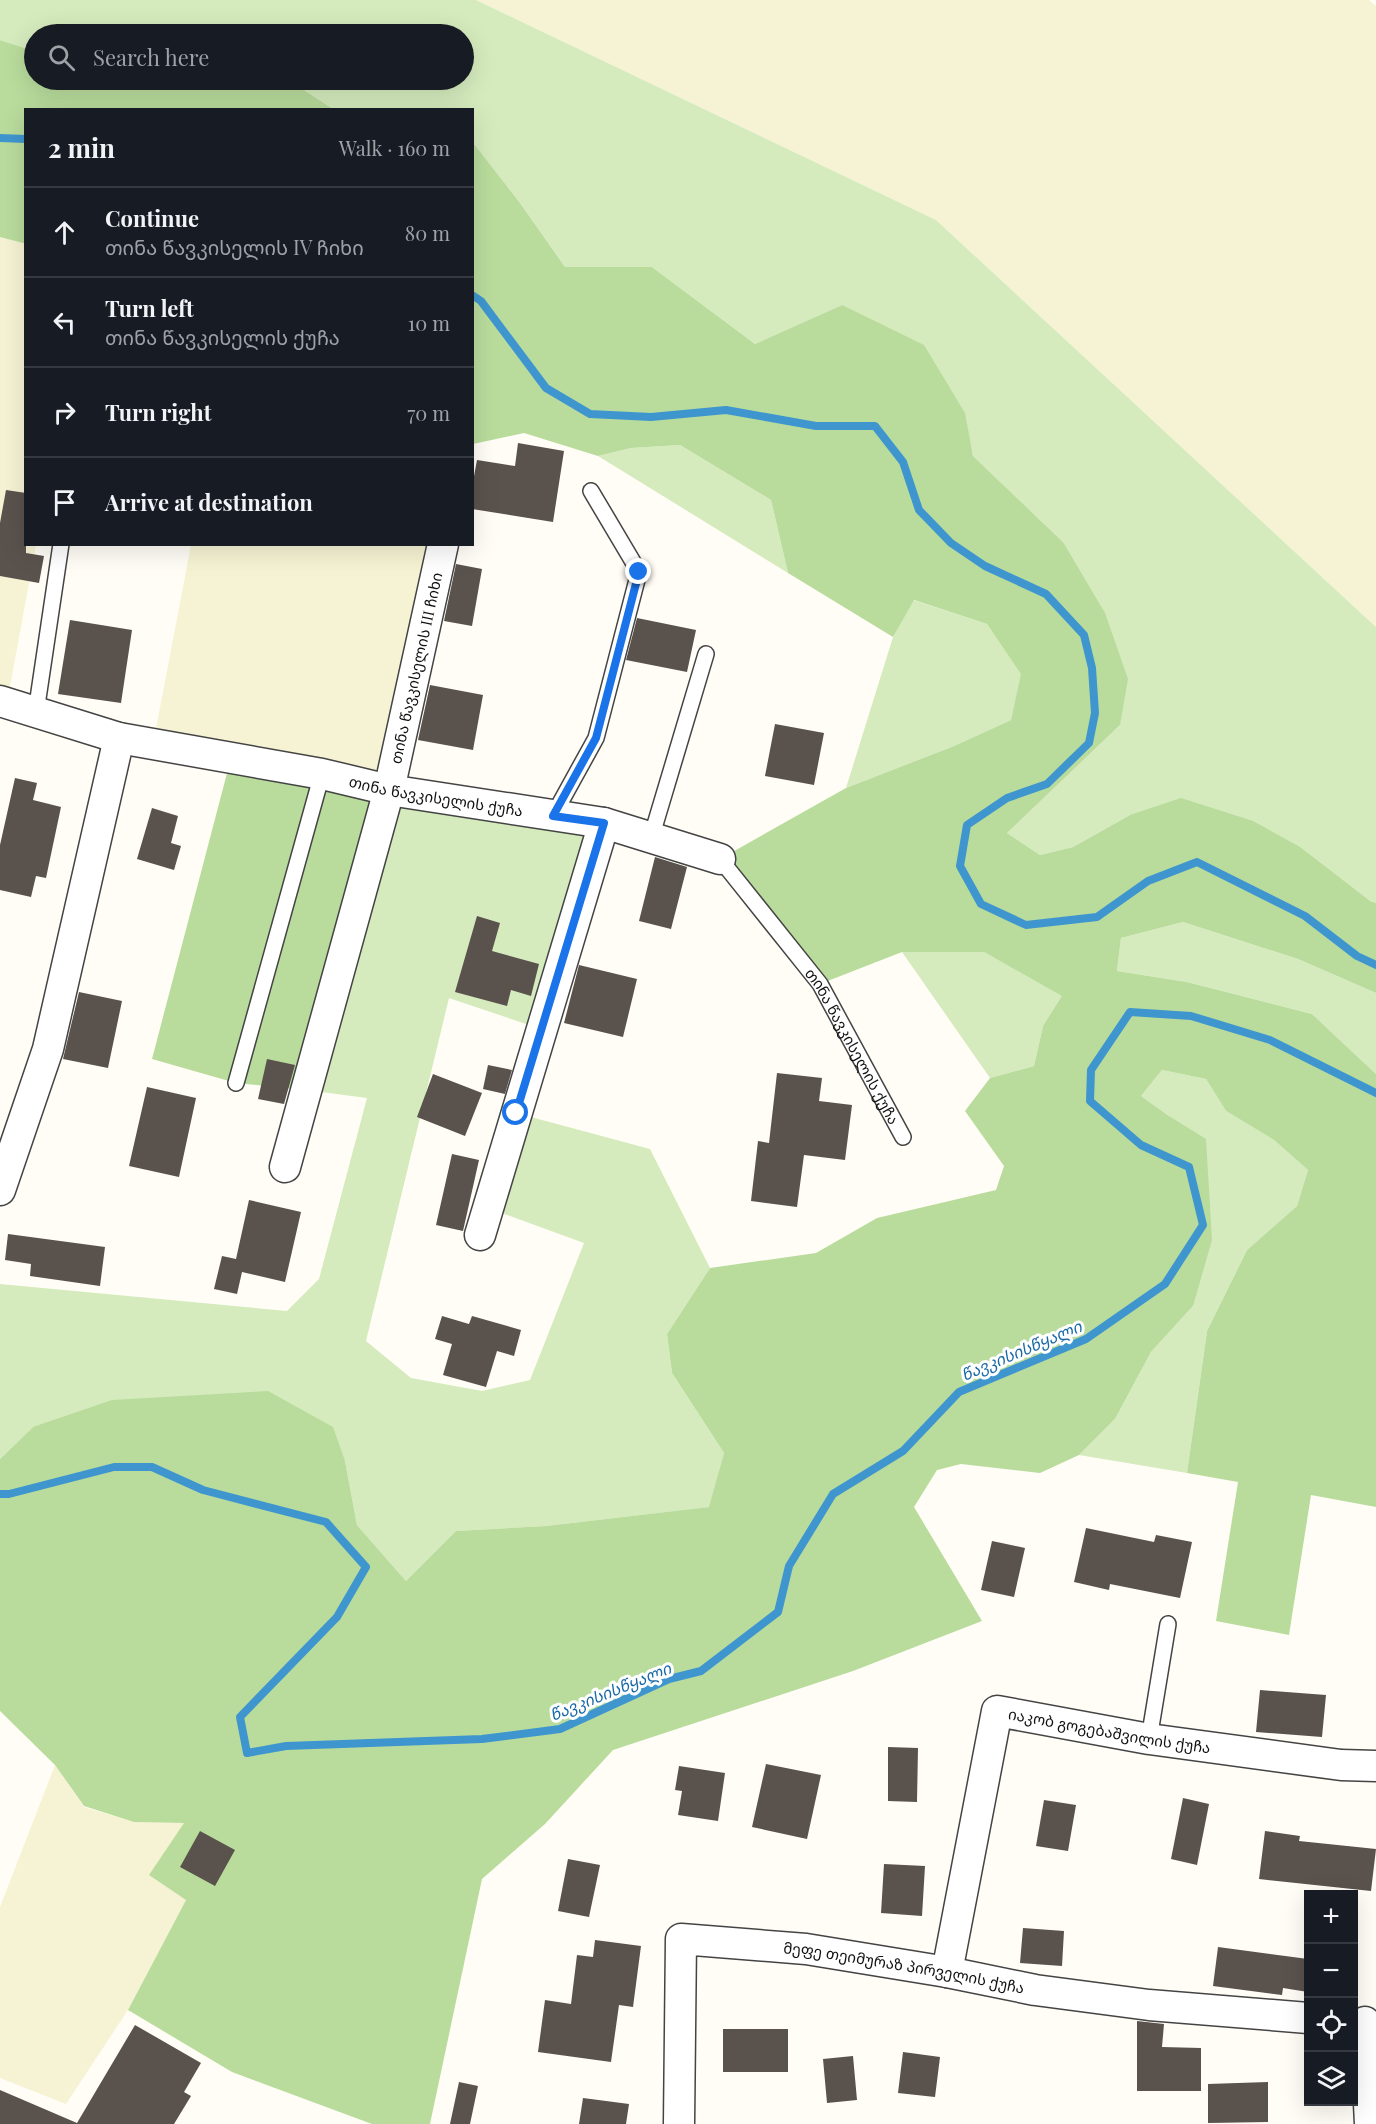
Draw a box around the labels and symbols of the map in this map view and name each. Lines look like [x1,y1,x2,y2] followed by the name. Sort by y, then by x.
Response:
[625,558,651,584] route end
[385,570,447,766] street label: თინა წავკისელის III ჩიხი
[347,771,524,820] street label: თინა წავკისელის ქუჩა
[801,964,904,1128] street label: თინა წავკისელის ქუჩა
[502,1099,528,1125] route start
[958,1315,1085,1385] water label: წავკისისწყალი
[546,1657,674,1725] water label: წავკისისწყალი
[1007,1703,1212,1757] street label: იაკობ გოგებაშვილის ქუჩა
[783,1937,1026,1998] street label: მეფე თეიმურაზ პირველის ქუჩა

